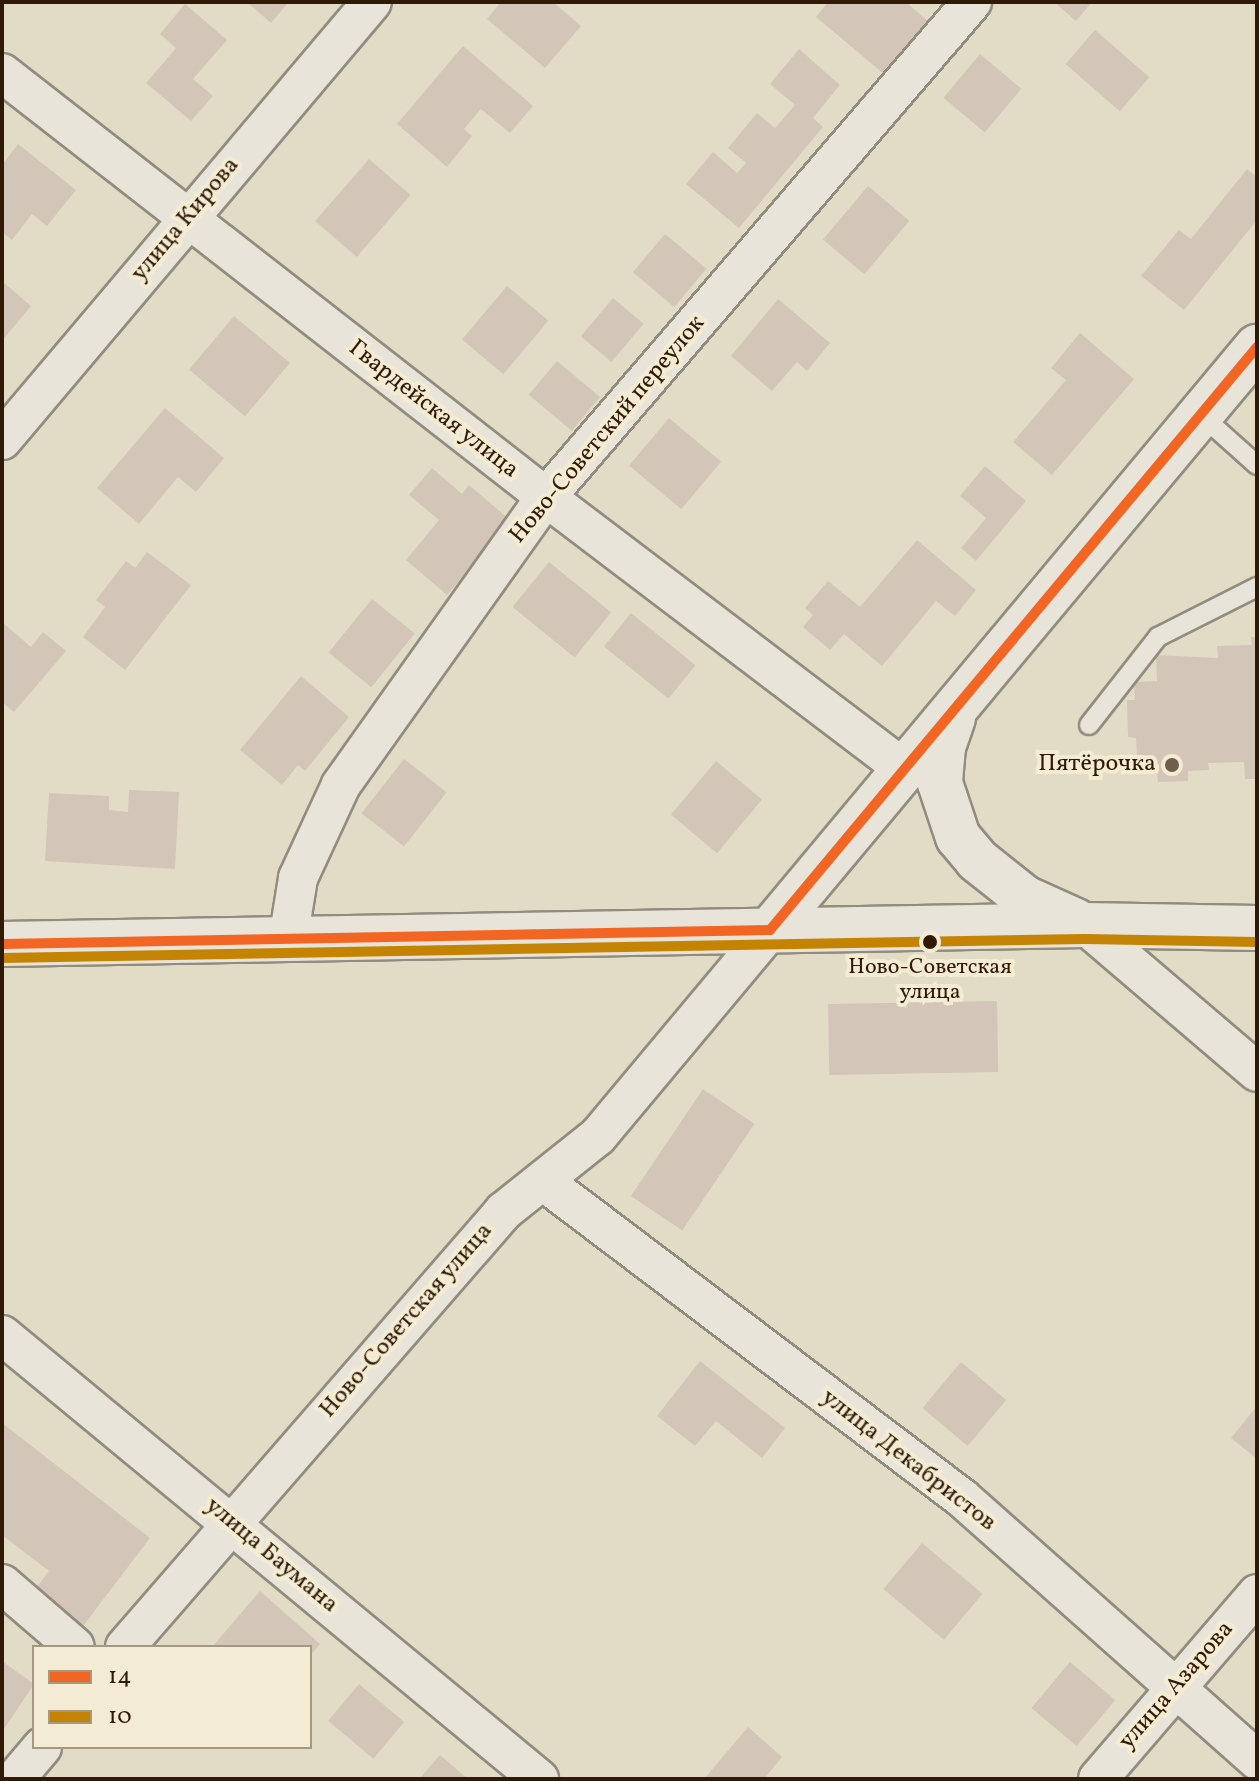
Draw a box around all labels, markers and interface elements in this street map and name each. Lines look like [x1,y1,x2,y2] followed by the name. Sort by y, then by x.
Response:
[126,152,246,288] street label: улица Кирова
[504,310,712,550] street label: Ново-Советский переулок
[342,334,524,486] street label: Гвардейская улица
[1038,751,1156,779] place label: Пятёрочка
[1163,756,1181,774] marker: Пятёрочка
[922,934,938,950] marker: Ново-Советская улица
[848,954,1012,1006] place label: Ново-Советская улица
[314,1217,500,1425] street label: Ново-Советская улица
[815,1384,1001,1538] street label: улица Декабристов
[199,1492,343,1620] street label: улица Баумана
[1113,1616,1241,1756] street label: улица Азарова
[32,1645,312,1749] legend
[108,1660,132,1694] text: 14
[108,1700,132,1734] text: 10

